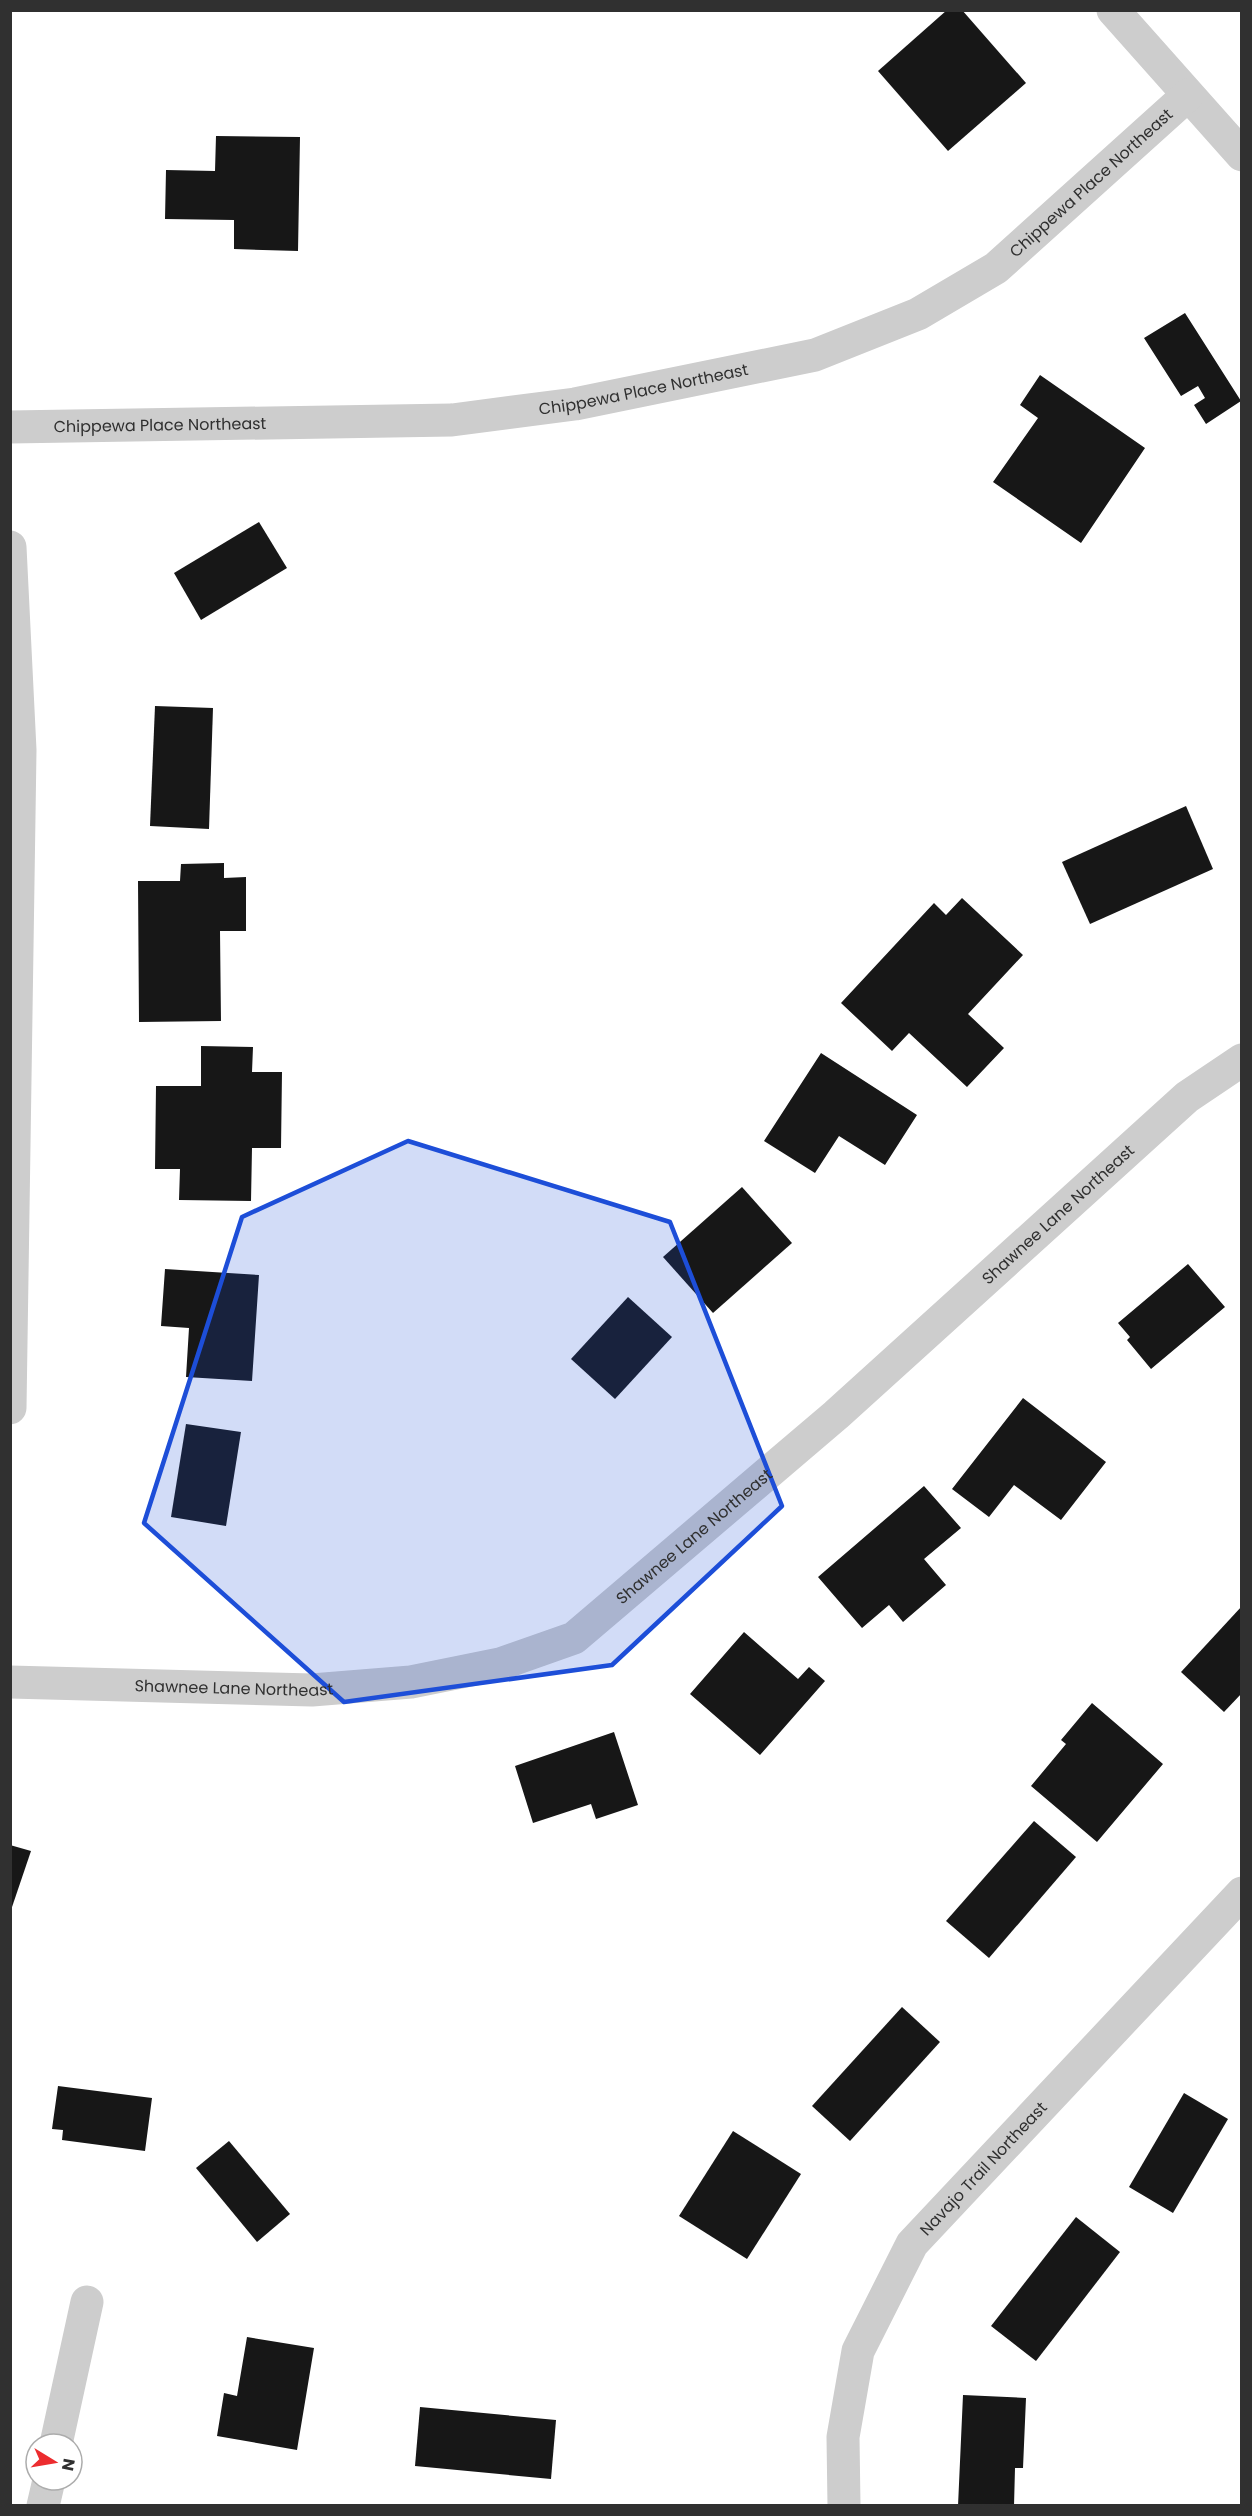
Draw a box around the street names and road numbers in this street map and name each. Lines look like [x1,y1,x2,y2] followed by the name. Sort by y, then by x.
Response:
[1004,103,1178,262] street label: Chippewa Place Northeast
[537,357,750,420] street label: Chippewa Place Northeast
[53,411,267,438] street label: Chippewa Place Northeast
[976,1139,1139,1289] street label: Shawnee Lane Northeast
[611,1463,777,1609] street label: Shawnee Lane Northeast
[134,1674,334,1702] street label: Shawnee Lane Northeast
[914,2096,1052,2241] street label: Navajo Trail Northeast

